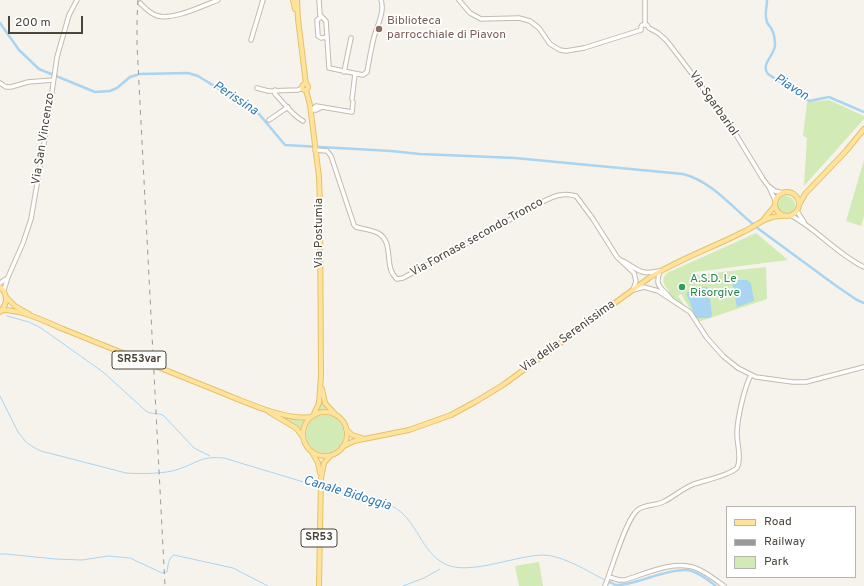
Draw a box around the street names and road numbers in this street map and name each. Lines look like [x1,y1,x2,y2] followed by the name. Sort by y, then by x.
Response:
[685,69,741,139] street label: Via Sgarbariol
[30,92,58,186] street label: Via San Vincenzo
[408,195,546,281] street label: Via Fornase secondo Tronco
[313,198,327,268] street label: Via Postumia
[518,298,618,376] street label: Via della Serenissima
[112,351,166,369] road number: SR53var
[301,529,337,547] road number: SR53

